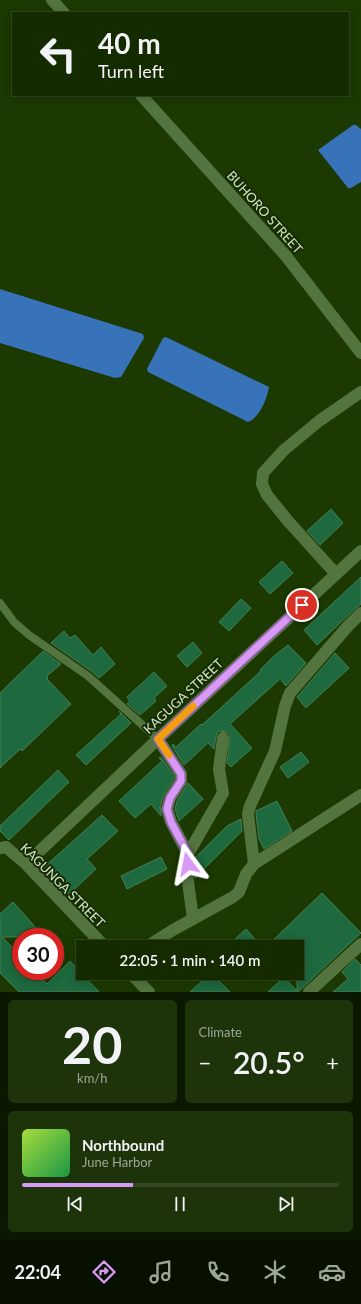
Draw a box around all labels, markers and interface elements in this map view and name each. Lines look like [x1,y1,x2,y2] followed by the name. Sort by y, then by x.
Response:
[98,26,161,60] text: 40 m
[32,28,84,80] icon: left
[98,60,164,82] text: Turn left
[224,167,307,257] street label: BUHORO STREET
[285,588,319,622] pin
[291,594,313,616] icon: arrive
[140,655,226,737] street label: KAGUGA STREET
[17,839,109,931] street label: KAGUNGA STREET
[167,843,209,885] position arrow
[12,928,64,980] speed limit sign: 30
[120,951,260,969] text: 22:05 · 1 min · 140 m
[62,1013,122,1075] text: 20
[199,1024,242,1040] text: Climate
[233,1044,305,1080] text: 20.5°
[199,1049,211,1076] text: −
[326,1049,339,1076] text: +
[77,1070,107,1086] text: km/h
[82,1136,164,1154] text: Northbound
[82,1154,152,1170] text: June Harbor
[64,1193,86,1215] icon: previous
[169,1193,191,1215] icon: pause
[275,1193,297,1215] icon: next
[90,1258,118,1286] icon: directions
[147,1258,175,1286] icon: music
[204,1258,232,1286] icon: phone
[261,1258,289,1286] icon: climate
[318,1258,346,1286] icon: car
[15,1261,61,1283] text: 22:04

